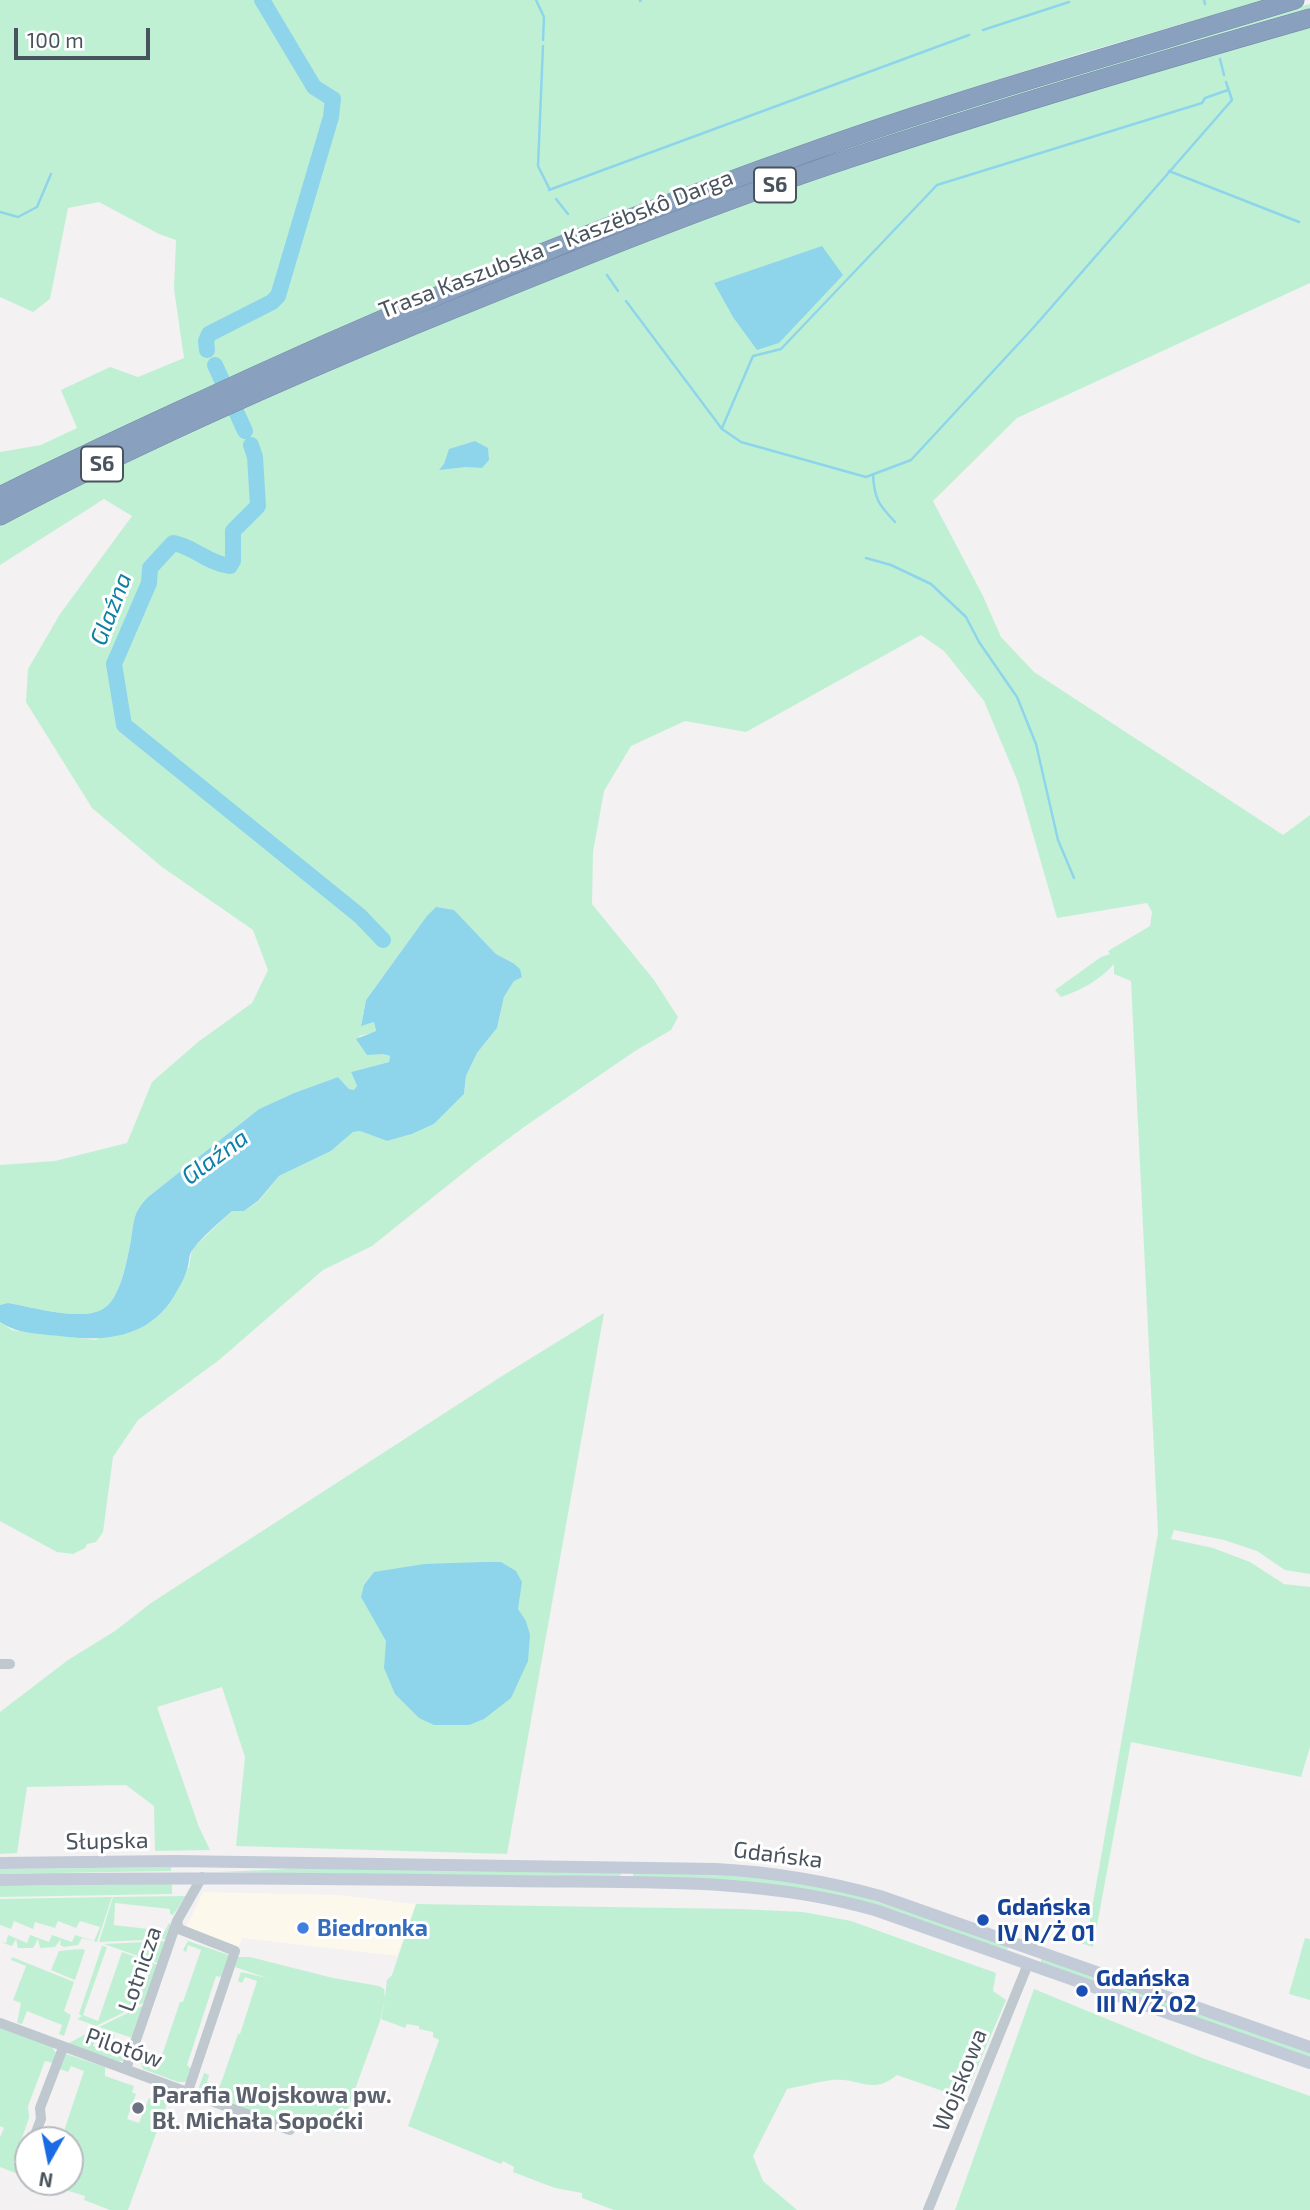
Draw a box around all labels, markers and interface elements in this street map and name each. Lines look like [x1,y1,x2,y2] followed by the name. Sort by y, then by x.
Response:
[18,14,154,58] scale bar
[27,27,84,52] text: 100 m
[375,164,737,324] street label: Trasa Kaszubska – Kaszëbskô Darga
[754,168,796,202] road number: S6
[81,447,123,482] road number: S6
[84,569,138,649] water label: Glaźna
[176,1123,254,1191] water label: Glaźna
[65,1826,149,1856] street label: Słupska
[732,1836,824,1874] street label: Gdańska
[997,1893,1095,1947] place label: Gdańska IV N/Ż 01
[975,1912,991,1928] marker: Gdańska IV N/Ż 01
[317,1914,428,1942] place label: Biedronka
[295,1920,311,1936] marker: Biedronka
[113,1923,167,2015] street label: Lotnicza
[1096,1964,1197,2018] place label: Gdańska III N/Ż 02
[1074,1983,1090,1999] marker: Gdańska III N/Ż 02
[82,2022,166,2074] street label: Pilotów
[927,2025,993,2135] street label: Wojskowa
[152,2081,392,2135] place label: Parafia Wojskowa pw. Bł. Michała Sopoćki
[130,2100,146,2116] marker: Parafia Wojskowa pw. Bł. Michała Sopoćki
[14,2126,84,2196] north arrow
[37,2168,55,2193] text: N

